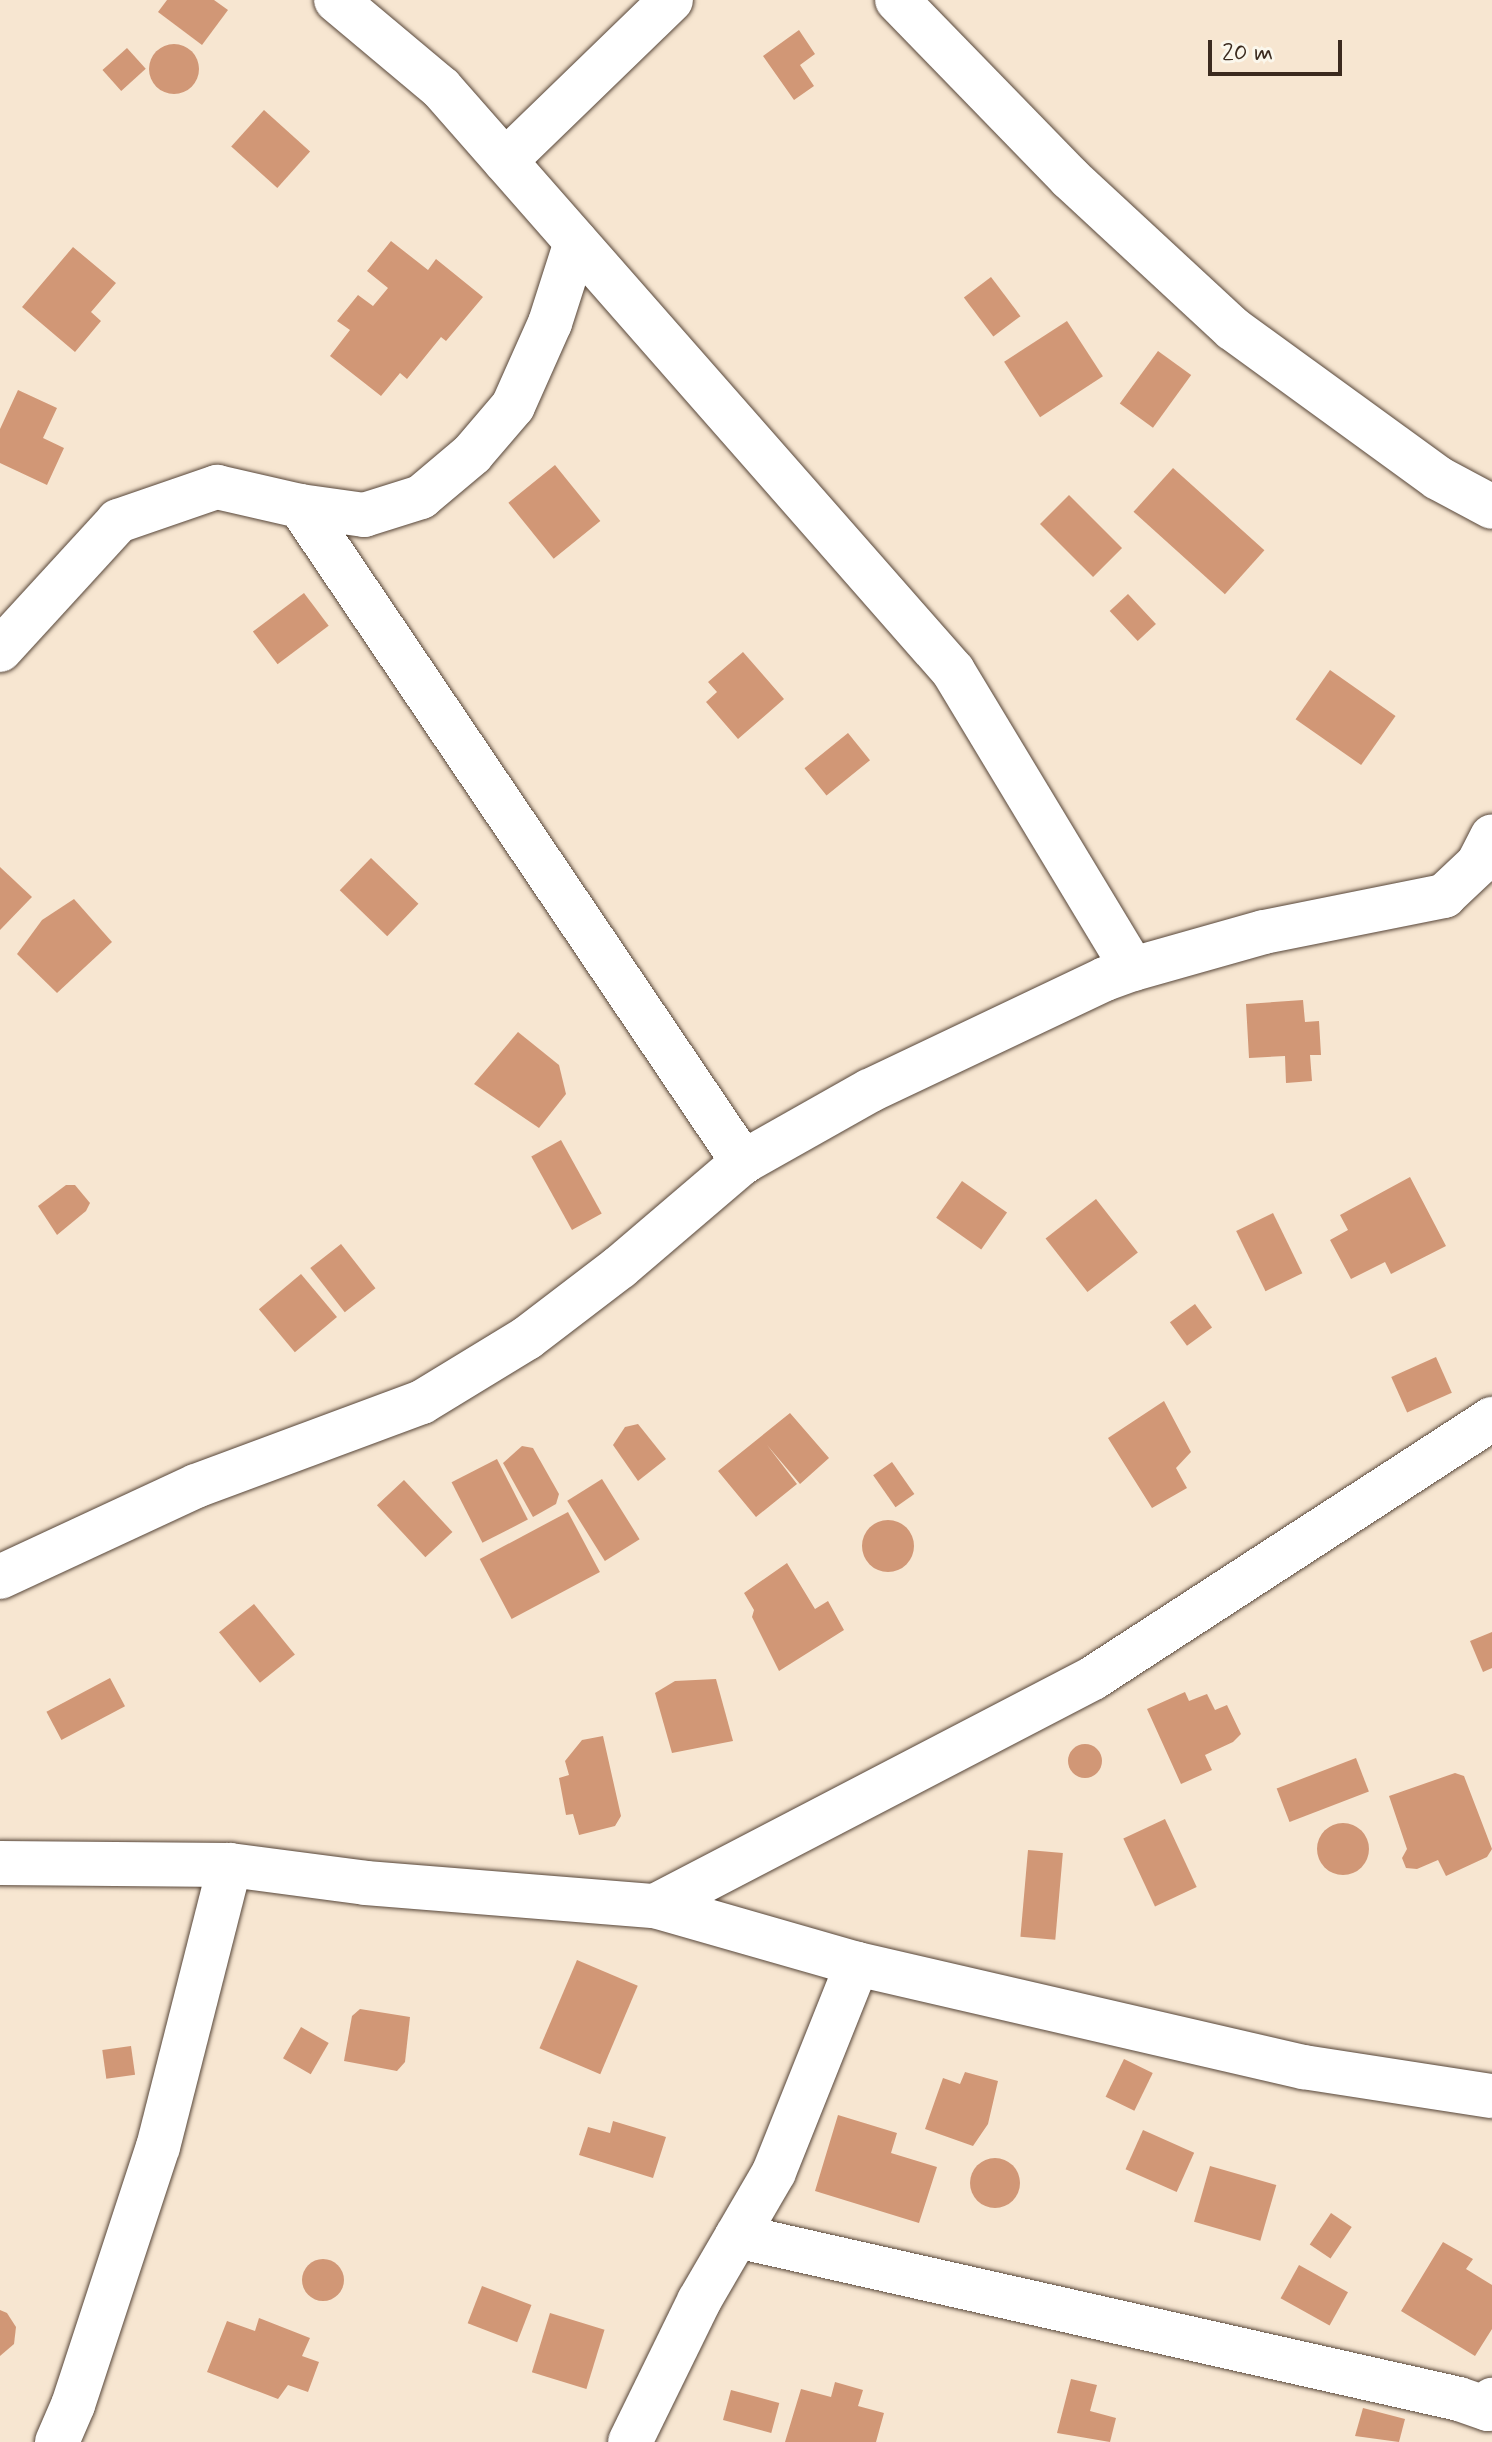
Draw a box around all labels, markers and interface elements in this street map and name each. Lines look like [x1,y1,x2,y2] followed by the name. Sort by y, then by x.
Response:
[1212,24,1346,74] scale bar
[1222,38,1273,69] text: 20 m

